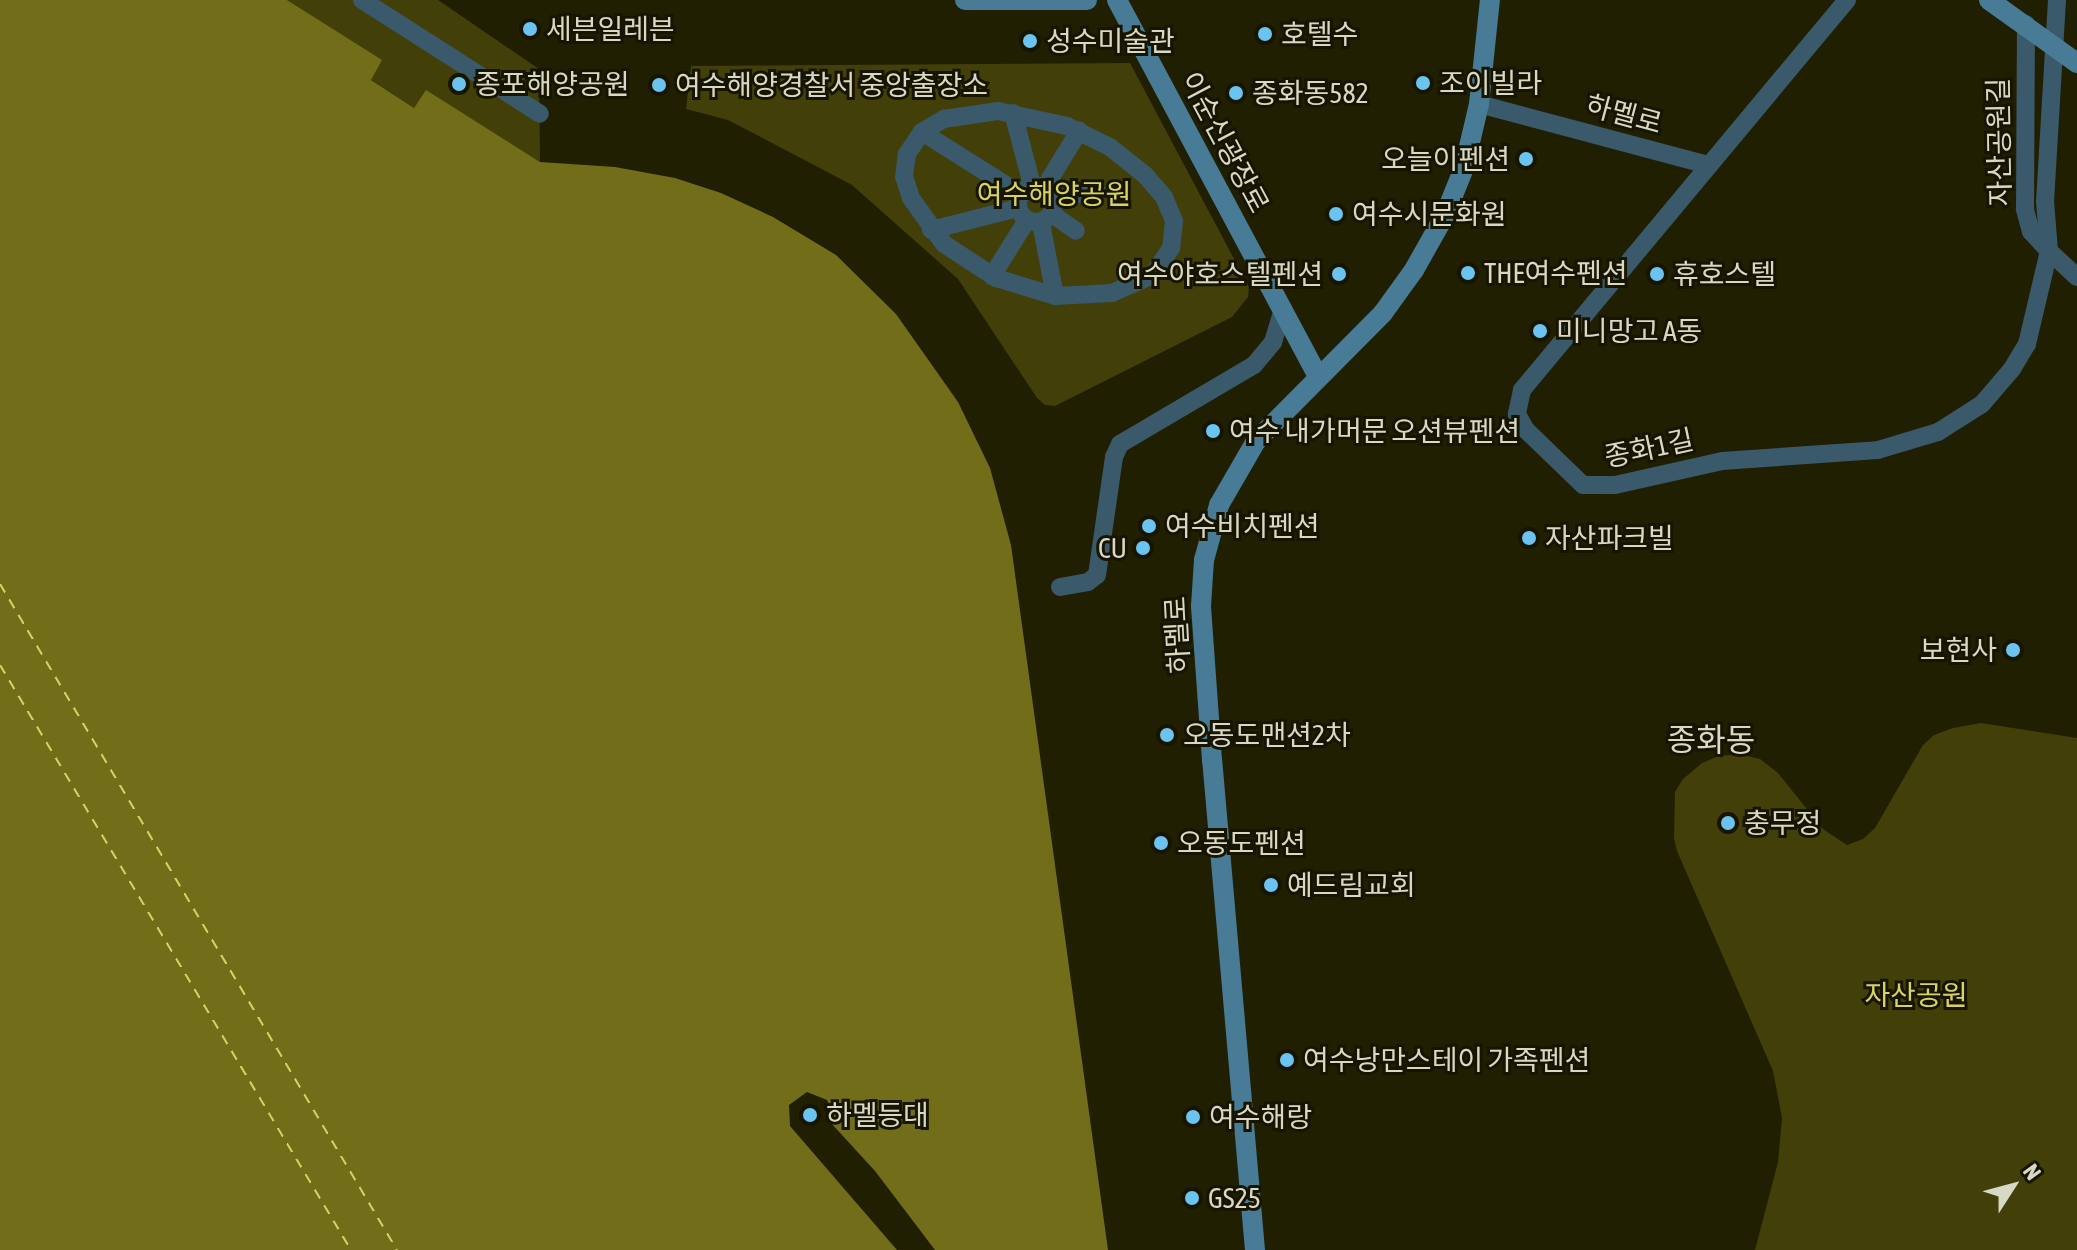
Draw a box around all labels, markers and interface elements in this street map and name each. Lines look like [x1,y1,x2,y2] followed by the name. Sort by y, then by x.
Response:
[546,12,675,46] place label: 세븐일레븐
[1281,17,1358,51] place label: 호텔수
[521,20,539,38] marker: 세븐일레븐
[1046,24,1175,58] place label: 성수미술관
[1256,25,1274,43] marker: 호텔수
[1021,32,1039,50] marker: 성수미술관
[1174,66,1276,218] street label: 이순신광장로
[1439,66,1542,100] place label: 조이빌라
[475,67,630,101] place label: 종포해양공원
[675,68,988,102] place label: 여수해양경찰서 중앙출장소
[1414,74,1432,92] marker: 조이빌라
[450,75,468,93] marker: 종포해양공원
[650,76,668,94] marker: 여수해양경찰서 중앙출장소
[1252,76,1369,110] place label: 종화동582
[1981,77,2017,207] street label: 자산공원길
[1227,84,1245,102] marker: 종화동582
[1582,88,1666,140] street label: 하멜로
[1381,142,1510,176] place label: 오늘이펜션
[1517,150,1535,168] marker: 오늘이펜션
[977,177,1131,211] park label: 여수해양공원
[1352,197,1507,231] place label: 여수시문화원
[1327,205,1345,223] marker: 여수시문화원
[1484,256,1628,290] place label: THE여수펜션
[1117,257,1323,291] place label: 여수야호스텔펜션
[1673,257,1776,291] place label: 휴호스텔
[1459,264,1477,282] marker: THE여수펜션
[1330,265,1348,283] marker: 여수야호스텔펜션
[1648,265,1666,283] marker: 휴호스텔
[1556,314,1702,348] place label: 미니망고 A동
[1531,322,1549,340] marker: 미니망고 A동
[1229,414,1520,448] place label: 여수 내가머문 오션뷰펜션
[1204,422,1222,440] marker: 여수 내가머문 오션뷰펜션
[1601,422,1697,474] street label: 종화1길
[1165,509,1320,543] place label: 여수비치펜션
[1140,517,1158,535] marker: 여수비치펜션
[1545,521,1674,555] place label: 자산파크빌
[1520,529,1538,547] marker: 자산파크빌
[1098,531,1127,565] place label: CU
[1134,539,1152,557] marker: CU
[1158,596,1196,674] street label: 하멜로
[1920,633,1997,667] place label: 보현사
[2004,641,2022,659] marker: 보현사
[1183,718,1351,752] place label: 오동도맨션2차
[1667,721,1755,759] district label: 종화동
[1158,726,1176,744] marker: 오동도맨션2차
[1744,806,1821,840] place label: 충무정
[1719,814,1737,832] marker: 충무정
[1177,826,1306,860] place label: 오동도펜션
[1152,834,1170,852] marker: 오동도펜션
[1287,868,1416,902] place label: 예드림교회
[1262,876,1280,894] marker: 예드림교회
[1864,978,1968,1012] park label: 자산공원
[1303,1043,1590,1077] place label: 여수낭만스테이 가족펜션
[1278,1051,1296,1069] marker: 여수낭만스테이 가족펜션
[826,1098,929,1132] place label: 하멜등대
[1209,1100,1312,1134] place label: 여수해랑
[801,1106,819,1124] marker: 하멜등대
[1184,1108,1202,1126] marker: 여수해랑
[1973,1146,2053,1226] north arrow
[2018,1159,2047,1185] text: N
[1208,1181,1261,1215] place label: GS25
[1183,1189,1201,1207] marker: GS25

